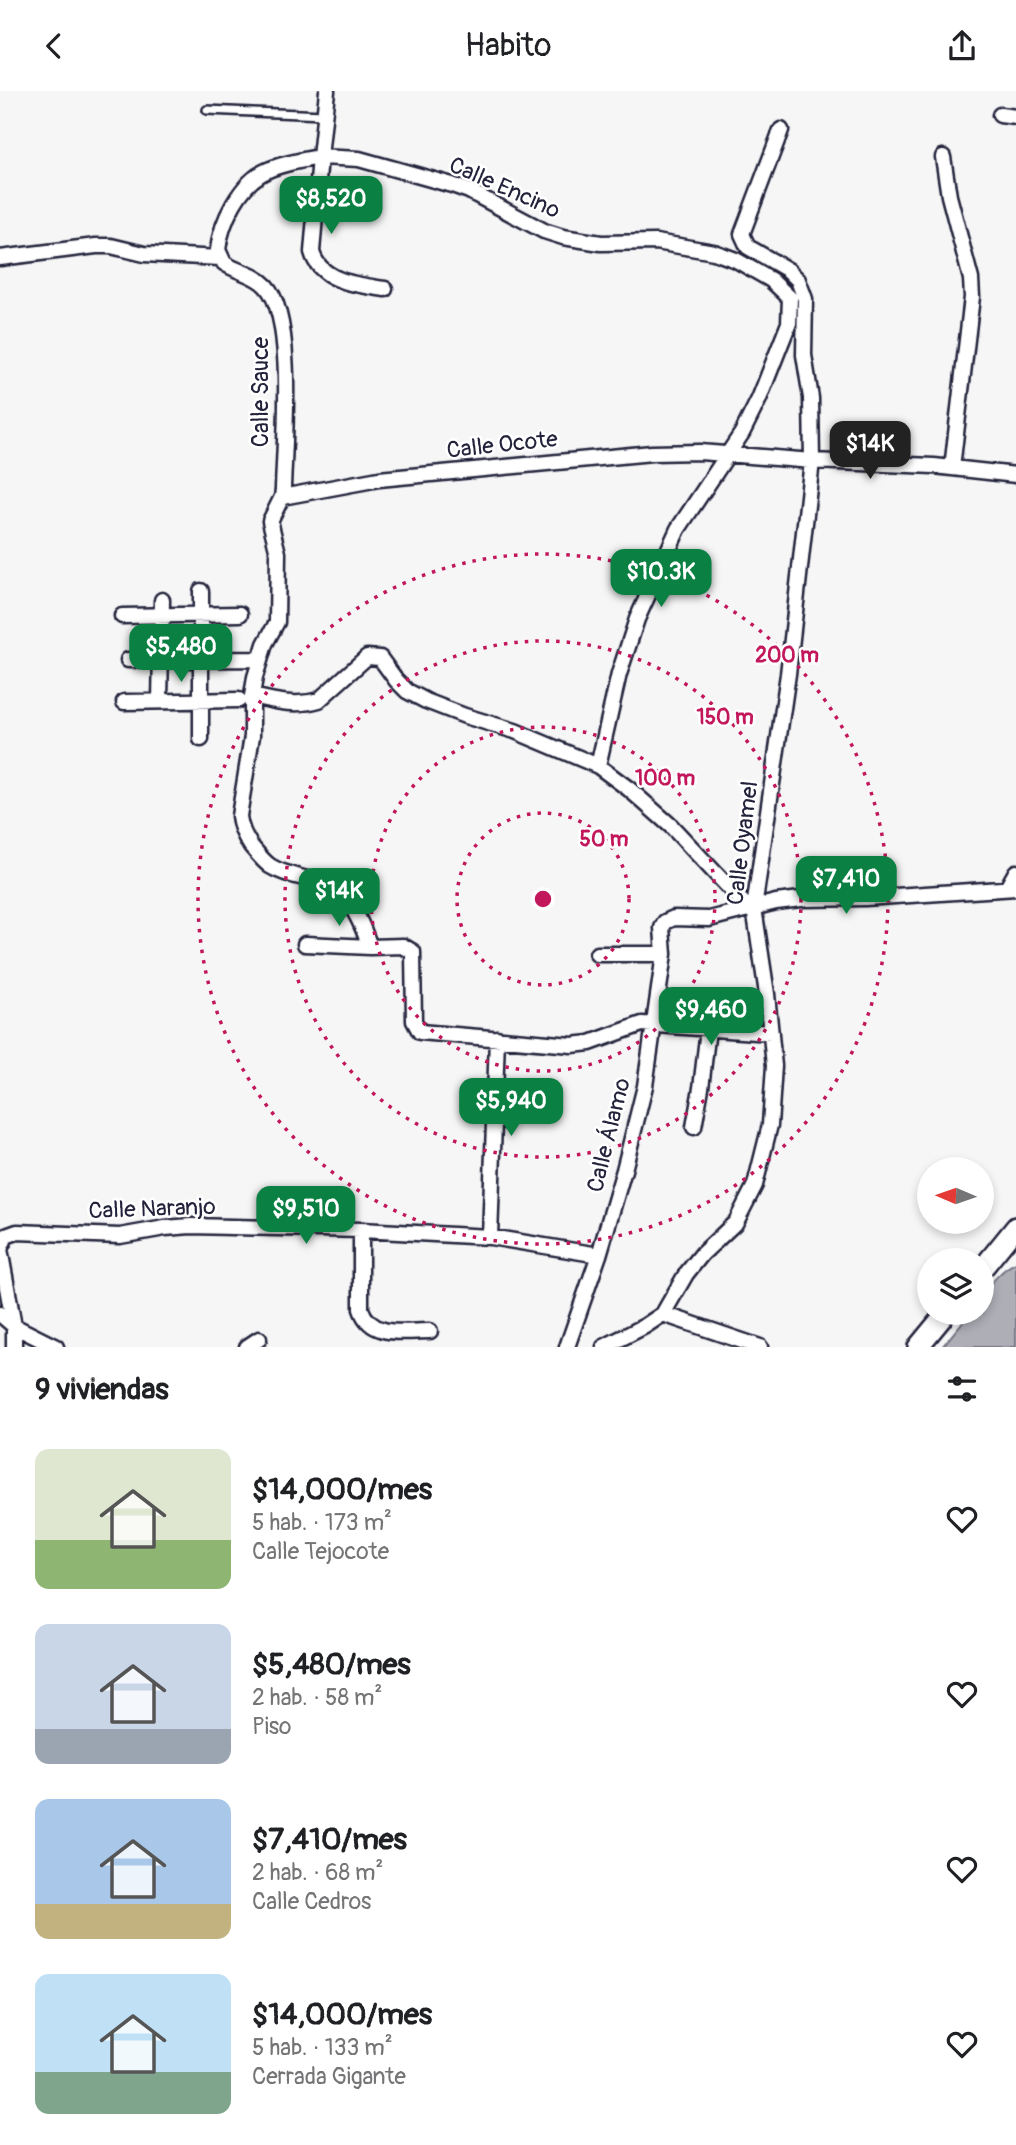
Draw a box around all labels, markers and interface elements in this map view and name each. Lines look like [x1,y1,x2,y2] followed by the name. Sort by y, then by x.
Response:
[465,26,551,66] text: Habito
[35,27,73,65] icon: back
[943,27,981,65] icon: share
[445,150,565,225] street label: Calle Encino
[274,177,388,236] pin: $8,520
[296,184,366,213] text: $8,520
[246,336,275,447] street label: Calle Sauce
[829,421,911,481] pin: $14K
[445,424,560,465] street label: Calle Ocote
[846,429,894,458] text: $14K
[604,549,718,609] pin: $10.3K
[627,557,695,586] text: $10.3K
[124,625,238,684] pin: $5,480
[145,632,217,661] text: $5,480
[755,642,819,669] text: 200 m
[696,704,754,731] text: 150 m
[635,765,695,792] text: 100 m
[721,779,764,907] street label: Calle Oyamel
[580,826,629,853] text: 50 m
[789,857,903,916] pin: $7,410
[812,864,880,893] text: $7,410
[298,869,380,928] pin: $14K
[315,876,363,905] text: $14K
[531,887,555,911] centre of rings
[654,988,768,1047] pin: $9,460
[675,995,747,1024] text: $9,460
[580,1075,637,1195] street label: Calle Álamo
[454,1079,568,1138] pin: $5,940
[475,1086,547,1115] text: $5,940
[917,1157,994,1234] north arrow
[917,1157,994,1325] map controls
[249,1187,363,1246] pin: $9,510
[88,1192,216,1225] street label: Calle Naranjo
[272,1194,340,1223] text: $9,510
[917,1248,994,1325] button: layers
[943,1370,981,1408] icon: filters
[35,1371,169,1408] text: 9 viviendas
[252,1471,432,1508] text: $14,000/mes
[91,1477,175,1561] icon: home
[943,1500,981,1538] icon: heart
[252,1508,392,1537] text: 5 hab. · 173 m²
[252,1537,389,1566] text: Calle Tejocote
[252,1646,411,1683] text: $5,480/mes
[91,1652,175,1736] icon: home
[943,1675,981,1713] icon: heart
[252,1683,382,1712] text: 2 hab. · 58 m²
[252,1712,291,1741] text: Piso
[252,1821,407,1858] text: $7,410/mes
[91,1827,175,1911] icon: home
[943,1850,981,1888] icon: heart
[252,1858,383,1887] text: 2 hab. · 68 m²
[252,1887,371,1916] text: Calle Cedros
[252,1996,432,2033] text: $14,000/mes
[91,2002,175,2086] icon: home
[943,2025,981,2063] icon: heart
[252,2033,393,2062] text: 5 hab. · 133 m²
[252,2062,406,2091] text: Cerrada Gigante

